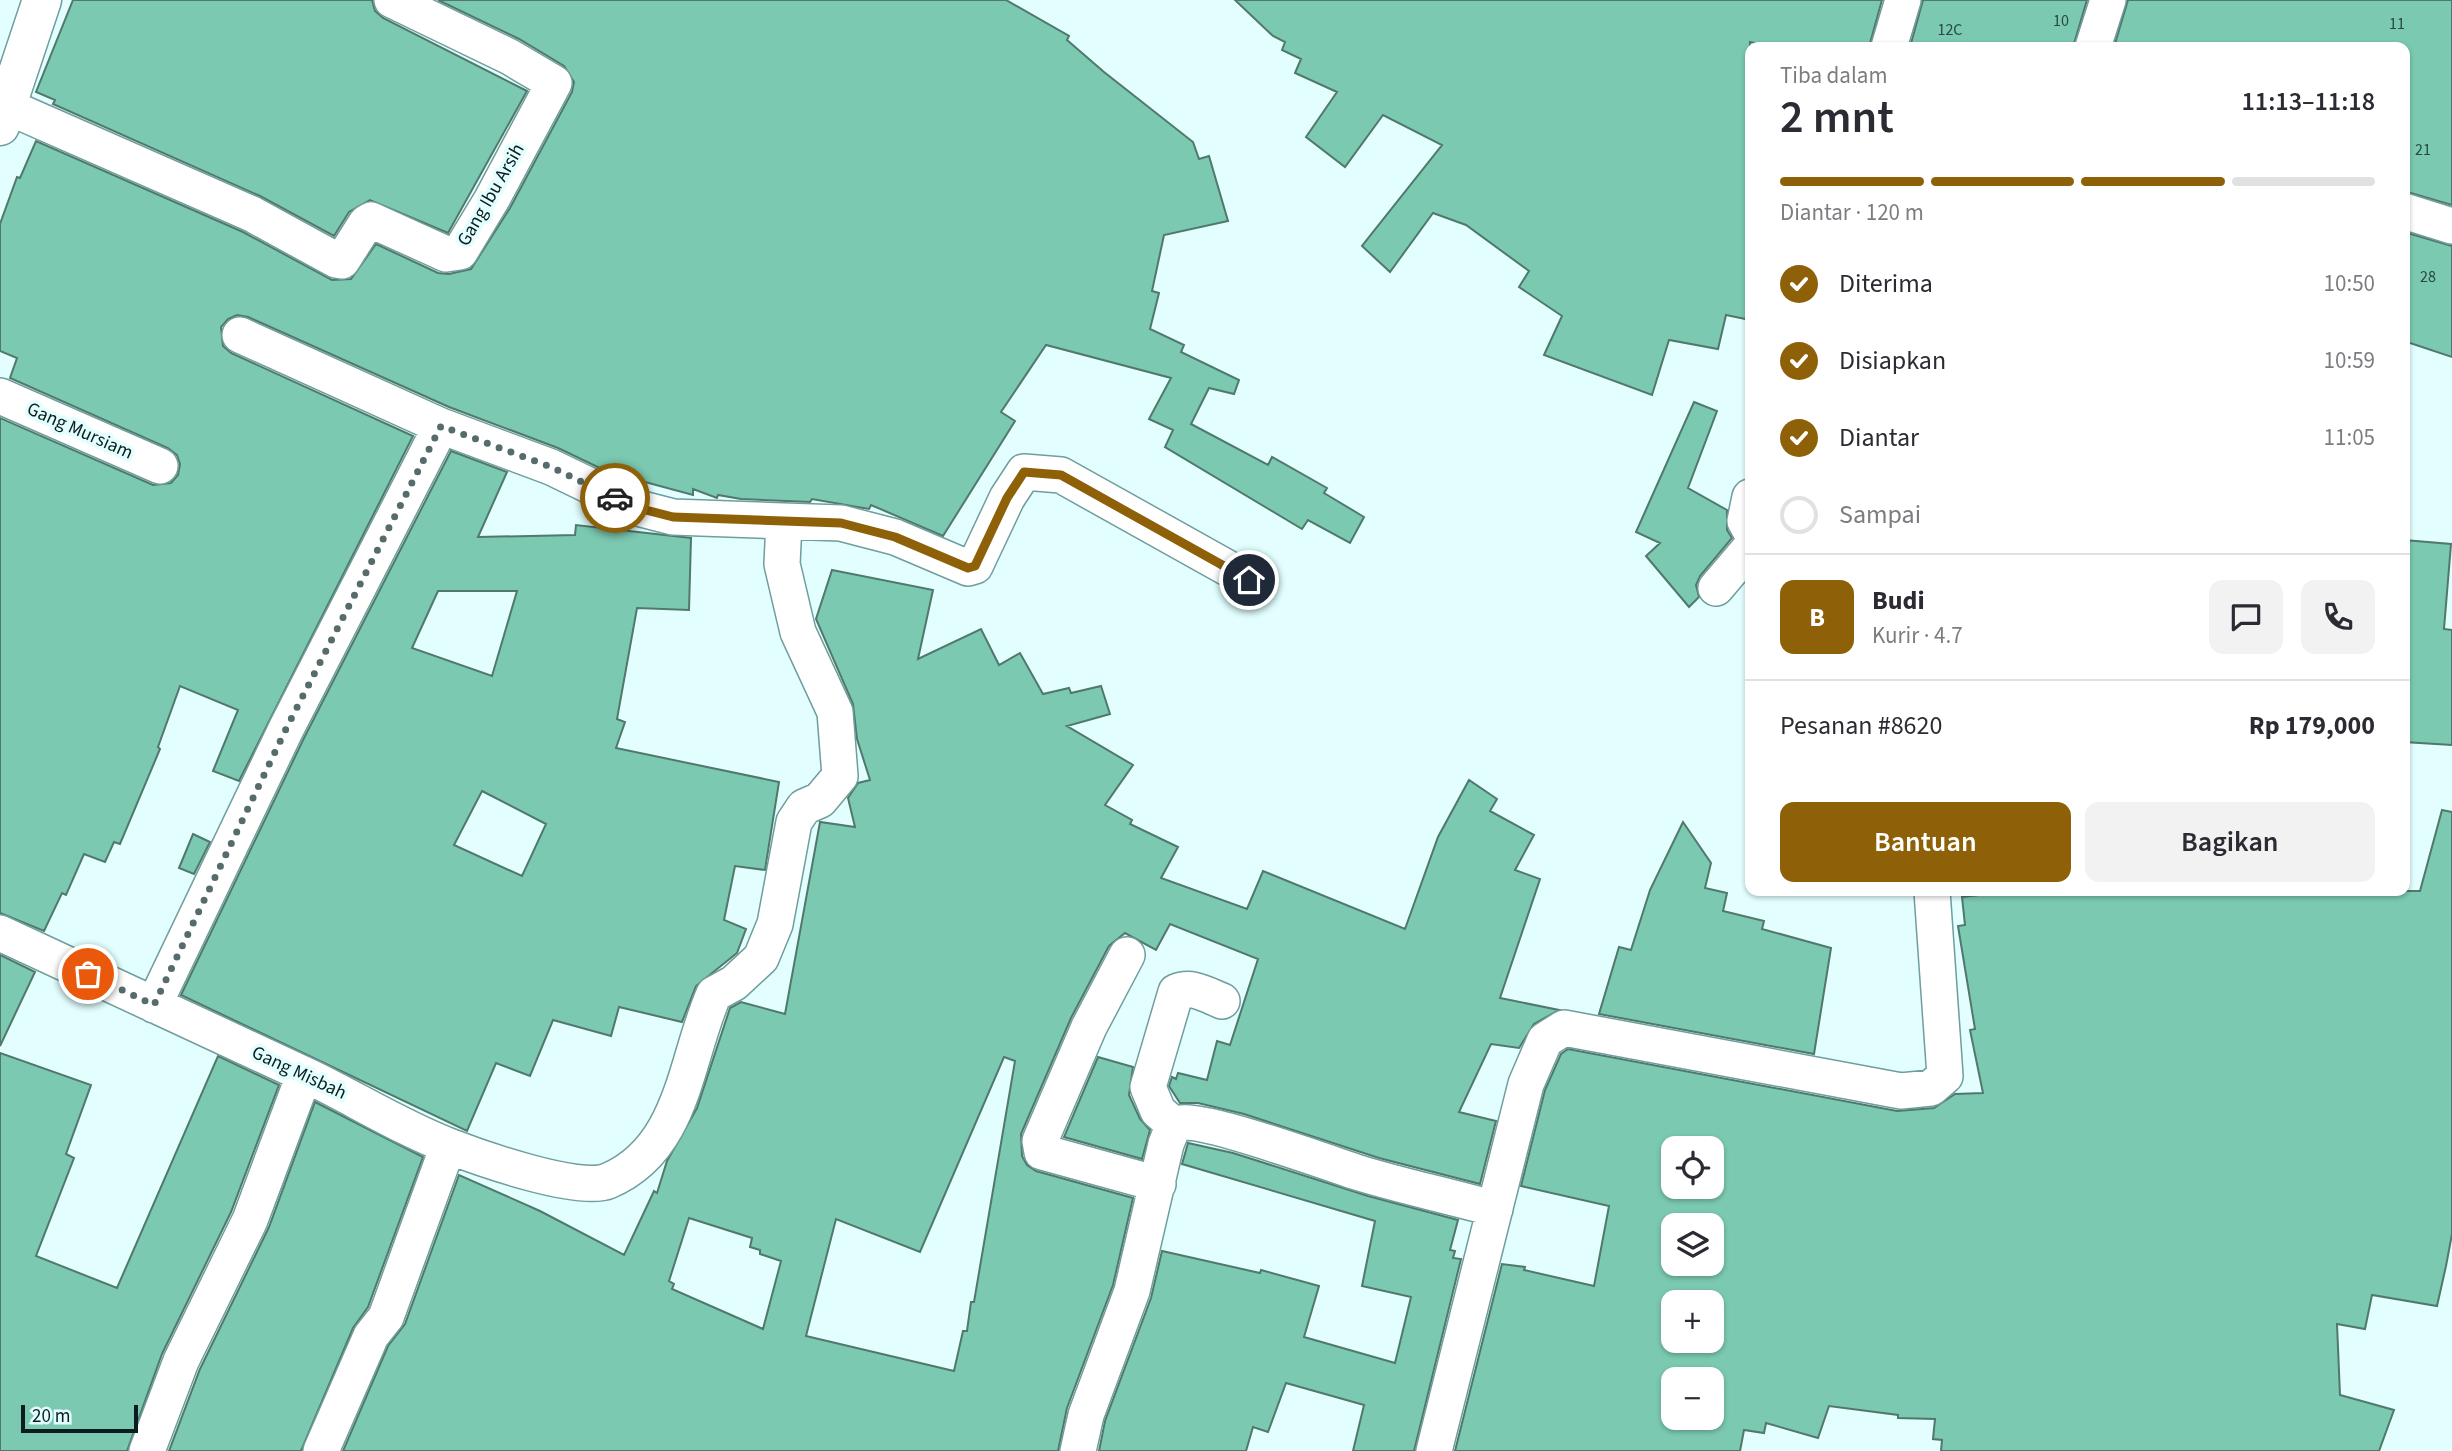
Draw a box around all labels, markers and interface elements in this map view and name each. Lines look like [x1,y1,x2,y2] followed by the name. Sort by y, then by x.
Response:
[2053,10,2069,32] house number: 10
[2389,13,2405,35] house number: 11
[1937,19,1963,41] house number: 12C
[1780,59,1887,92] text: Tiba dalam
[2242,83,2375,120] text: 11:13–11:18
[1780,85,1894,150] text: 2 mnt
[451,139,531,251] street label: Gang Ibu Arsih
[2415,139,2431,161] house number: 21
[1780,196,1924,229] text: Diantar · 120 m
[1780,265,1818,303] icon: check
[1839,265,1933,302] text: Diterima
[2420,266,2436,288] house number: 28
[2324,267,2375,300] text: 10:50
[1780,342,1818,380] icon: check
[1839,342,1946,379] text: Disiapkan
[2324,344,2375,377] text: 10:59
[23,396,137,466] street label: Gang Mursiam
[1780,419,1818,457] icon: check
[1839,419,1919,456] text: Diantar
[2324,421,2375,454] text: 11:05
[580,463,650,533] courier
[596,479,634,517] icon: car
[1839,496,1921,533] text: Sampai
[1219,550,1279,610] pin
[1230,561,1268,599] icon: home
[2209,580,2283,654] button: chat
[2301,580,2375,654] button: phone
[1872,582,1925,619] text: Budi
[1809,599,1825,636] text: B
[1872,619,1963,652] text: Kurir · 4.7
[1780,707,1942,744] text: Pesanan #8620
[2249,707,2375,744] text: Rp 179,000
[1780,802,2071,882] button: Bantuan
[2085,802,2375,882] button: Bagikan
[58,944,118,1004] pin
[69,955,107,993] icon: bag
[247,1039,351,1107] street label: Gang Misbah
[1661,1136,1724,1430] map controls
[1661,1136,1724,1199] button: locate
[1661,1213,1724,1276] button: layers
[1661,1290,1724,1353] button: +
[1661,1367,1724,1430] button: −
[21,1402,138,1434] scale bar
[32,1403,70,1430] text: 20 m

